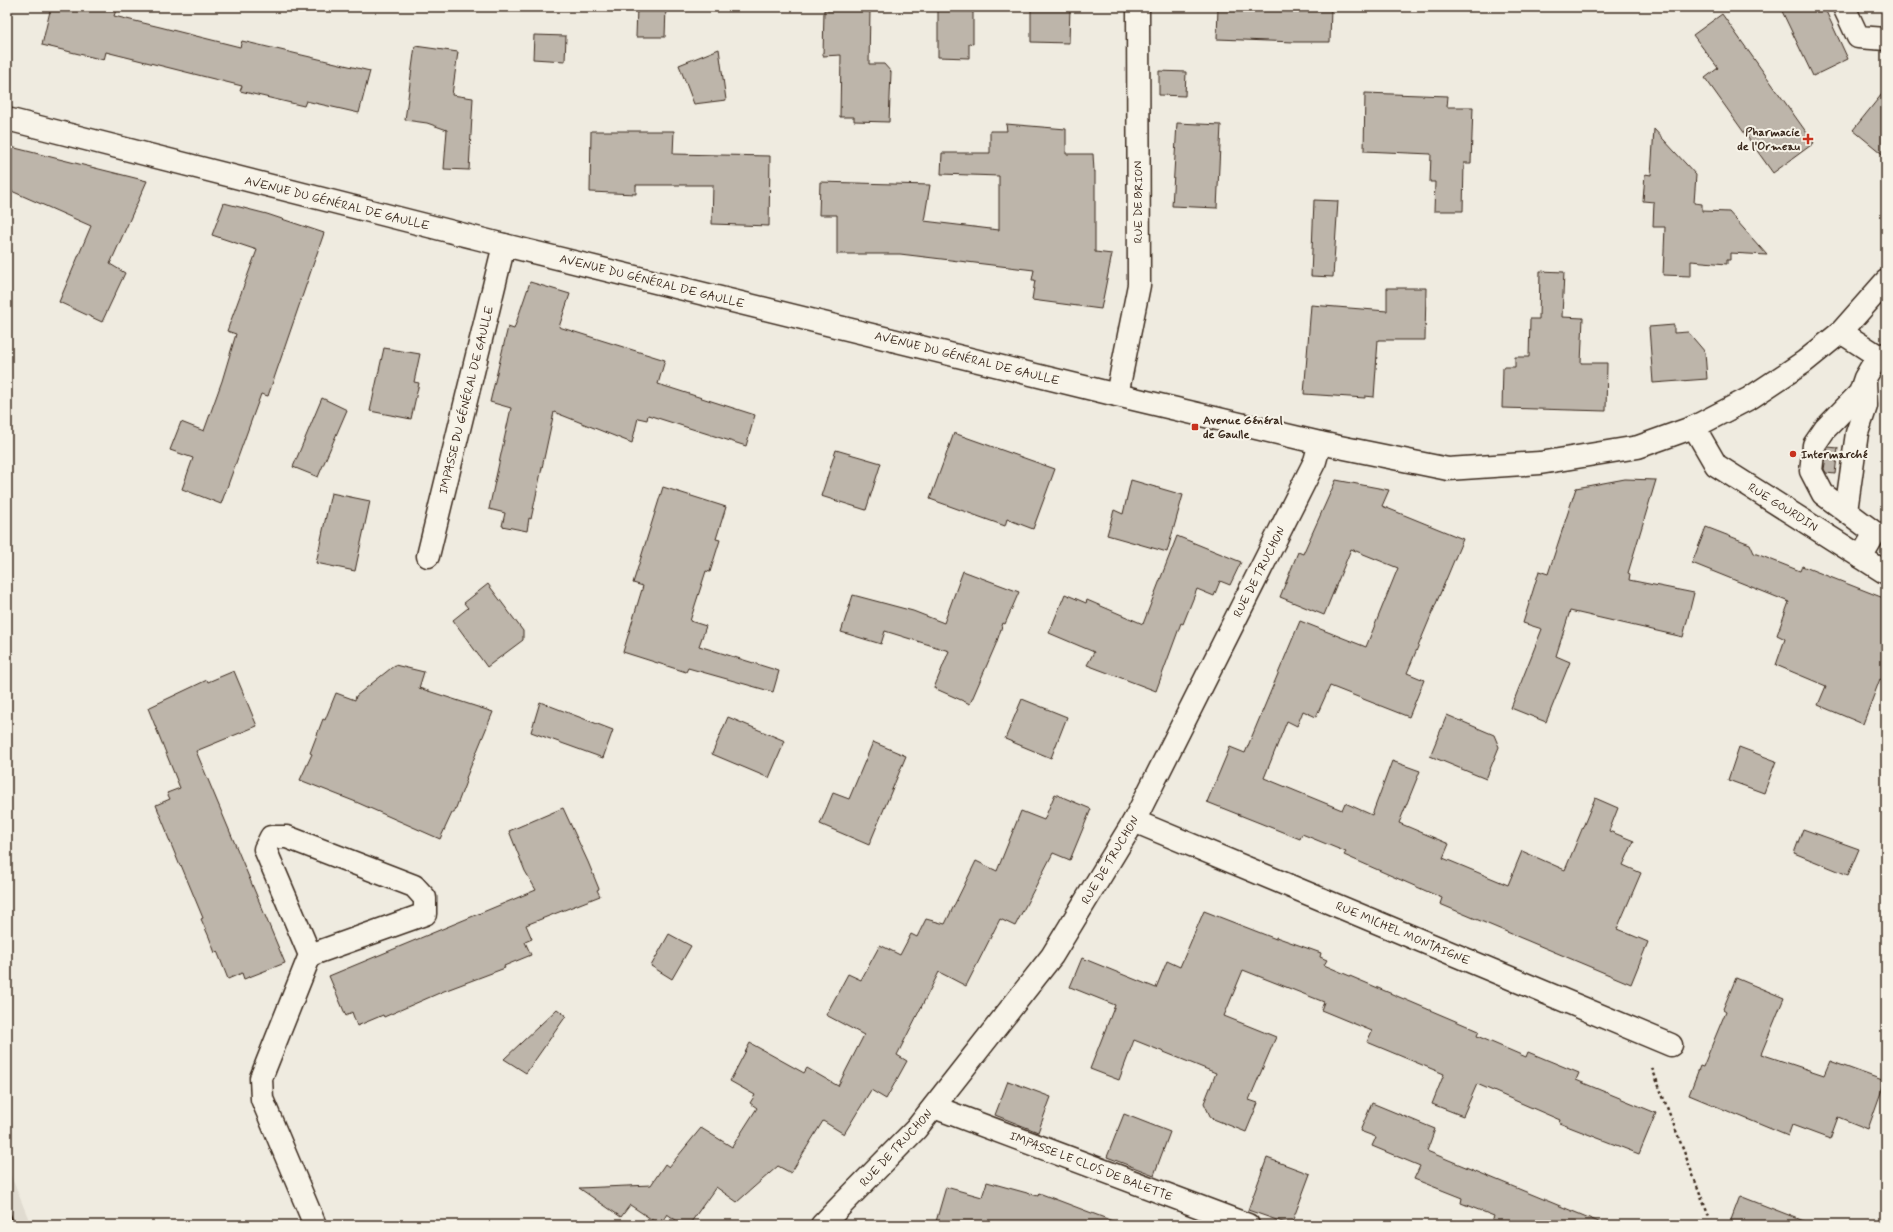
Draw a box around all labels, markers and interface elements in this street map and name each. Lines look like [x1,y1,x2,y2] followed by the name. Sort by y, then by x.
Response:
[1737,125,1801,155] place label: Pharmacie de l'Ormeau
[1803,134,1813,144] marker: Pharmacie de l'Ormeau
[1131,161,1147,243] street label: RUE DE BRION
[243,173,431,235] street label: AVENUE DU GÉNÉRAL DE GAULLE
[558,251,746,313] street label: AVENUE DU GÉNÉRAL DE GAULLE
[436,304,498,496] street label: IMPASSE DU GÉNÉRAL DE GAULLE
[873,328,1061,390] street label: AVENUE DU GÉNÉRAL DE GAULLE
[1203,413,1283,443] place label: Avenue Général de Gaulle
[1190,422,1200,432] marker: Avenue Général de Gaulle
[1801,447,1868,463] place label: Intermarché
[1788,449,1798,459] marker: Intermarché
[1745,480,1820,536] street label: RUE GOURDIN
[1230,524,1290,621] street label: RUE DE TRUCHON
[1078,813,1144,907] street label: RUE DE TRUCHON
[1333,898,1473,970] street label: RUE MICHEL MONTAIGNE
[857,1106,937,1191] street label: RUE DE TRUCHON
[1007,1128,1174,1205] street label: IMPASSE LE CLOS DE BALETTE

